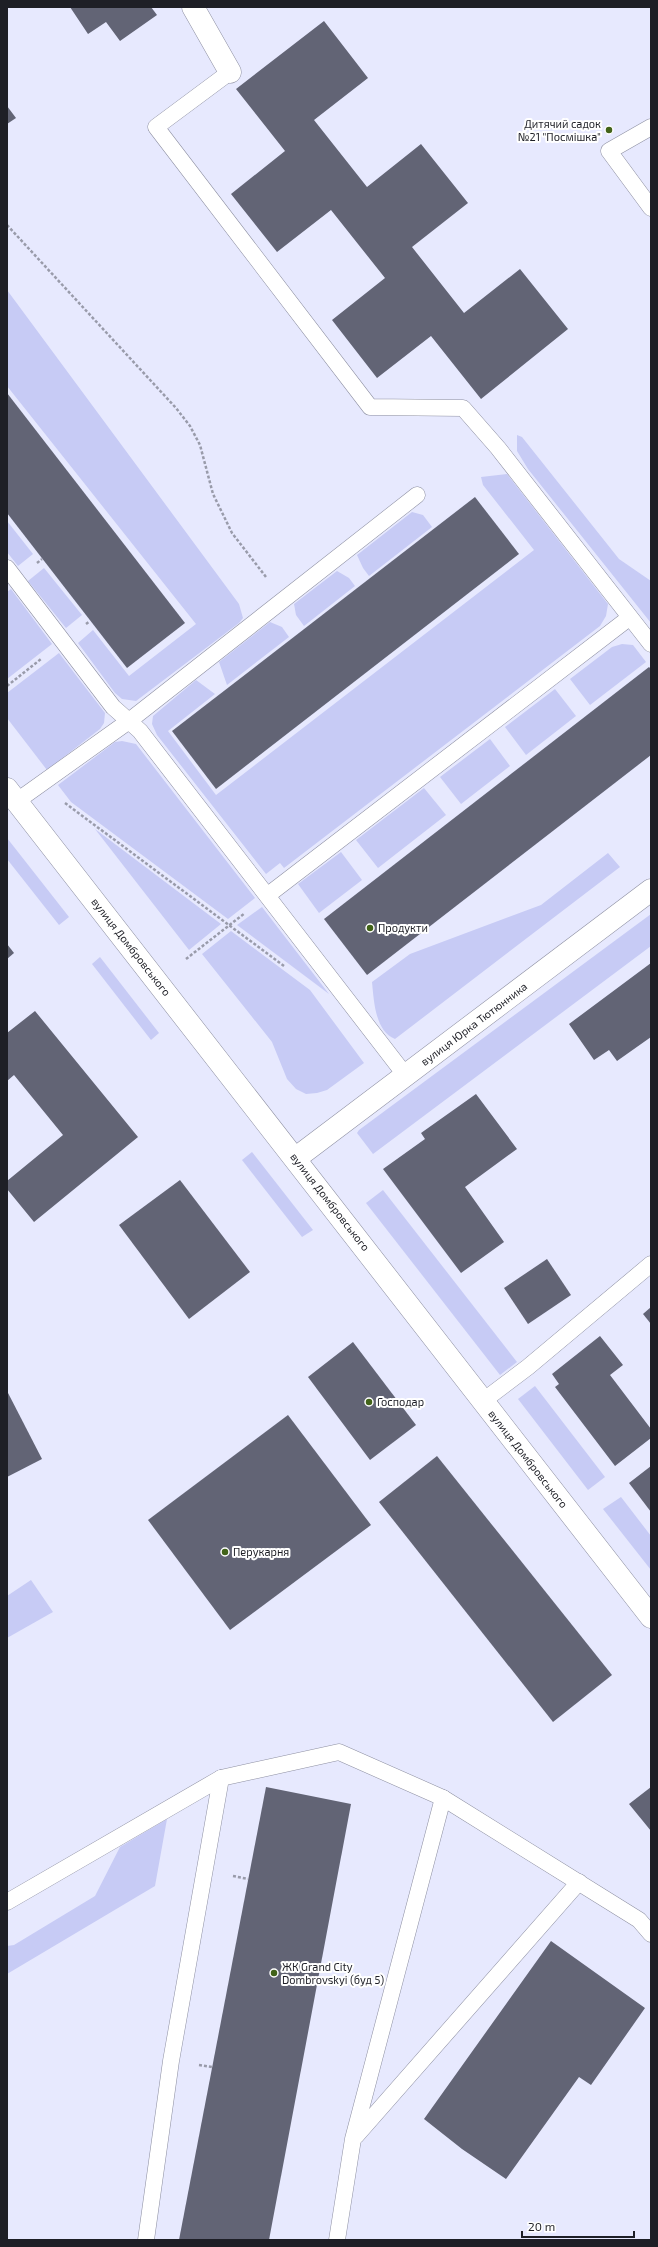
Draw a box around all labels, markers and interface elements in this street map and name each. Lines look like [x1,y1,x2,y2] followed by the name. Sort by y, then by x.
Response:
[518,117,601,143] place label: Дитячий садок №21 "Посмішка"
[604,125,614,135] marker: Дитячий садок №21 "Посмішка"
[88,895,174,999] street label: вулиця Домбровського
[378,921,428,935] place label: Продукти
[365,923,375,933] marker: Продукти
[418,979,530,1069] street label: вулиця Юрка Тютюнника
[287,1150,373,1254] street label: вулиця Домбровського
[377,1395,424,1408] place label: Господар
[364,1397,374,1407] marker: Господар
[485,1407,571,1511] street label: вулиця Домбровського
[233,1545,289,1559] place label: Перукарня
[220,1547,230,1557] marker: Перукарня
[282,1960,384,1987] place label: ЖК Grand City Dombrovskyi (буд 5)
[269,1968,279,1978] marker: ЖК Grand City Dombrovskyi (буд 5)
[522,2213,634,2239] scale bar
[528,2219,555,2233] text: 20 m

